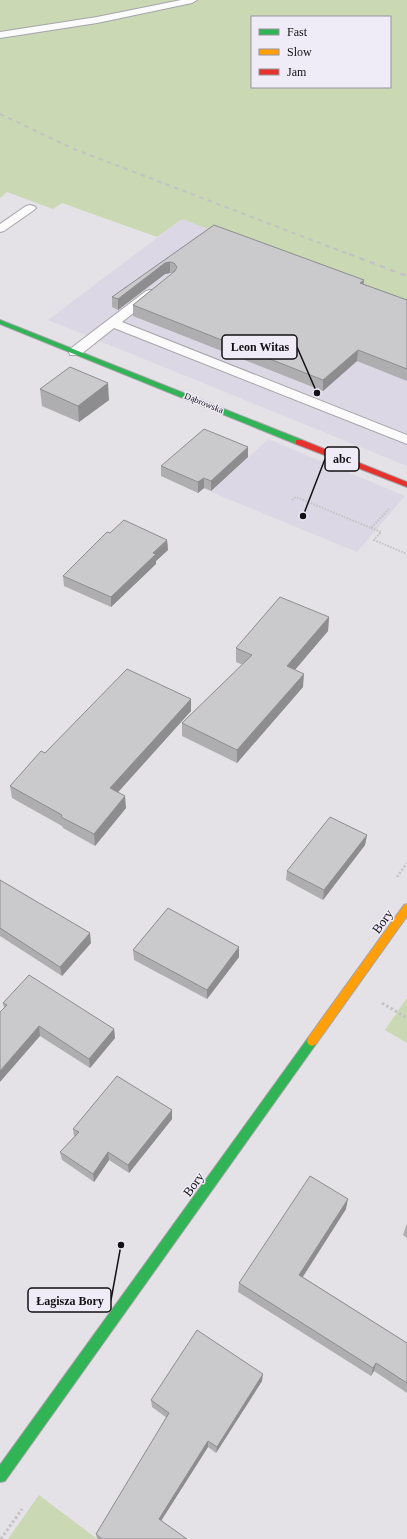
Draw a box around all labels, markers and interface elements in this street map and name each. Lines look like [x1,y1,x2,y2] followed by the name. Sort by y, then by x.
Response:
[251,16,391,88] legend
[287,25,308,39] text: Fast
[287,45,312,59] text: Slow
[287,65,307,79] text: Jam
[222,335,297,359] callout: Leon Witas
[231,340,290,354] text: Leon Witas
[183,391,225,415] street label: Dąbrowska
[325,447,359,471] callout: abc
[333,452,352,466] text: abc
[369,906,396,936] street label: Bory
[180,1169,207,1199] street label: Bory
[28,1288,111,1312] callout: Łagisza Bory
[36,1294,104,1308] text: Łagisza Bory

